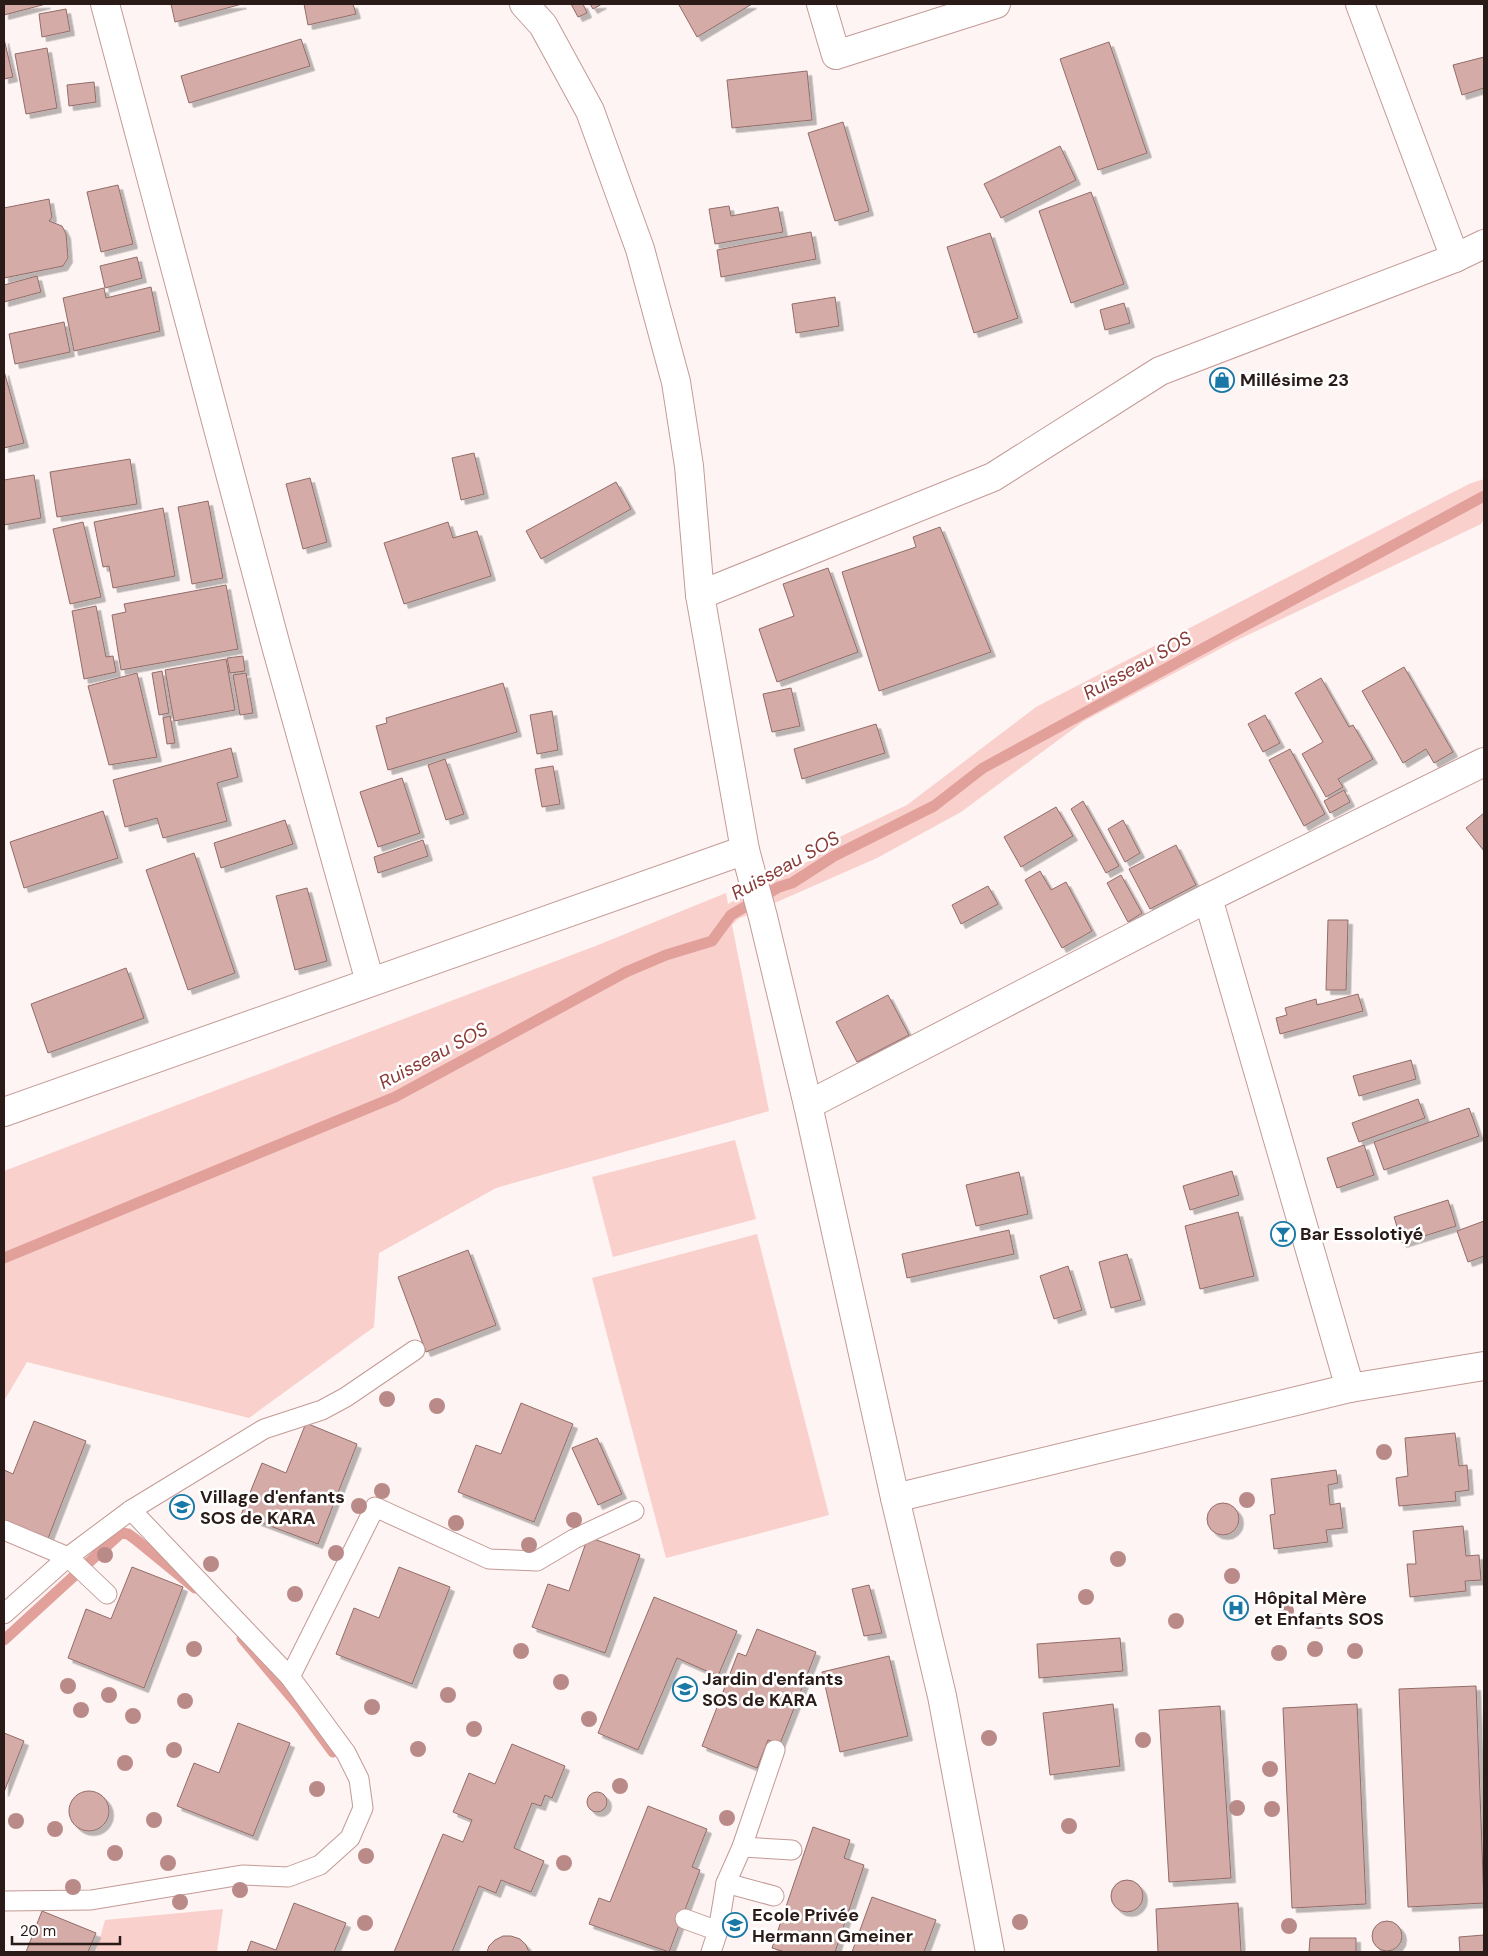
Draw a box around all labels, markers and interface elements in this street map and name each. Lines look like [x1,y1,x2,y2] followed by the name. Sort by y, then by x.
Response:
[1209,367,1235,393] shop icon: Millésime 23
[1240,368,1349,392] place label: Millésime 23
[1079,625,1196,706] water label: Ruisseau SOS
[727,825,844,906] water label: Ruisseau SOS
[374,1016,492,1095] water label: Ruisseau SOS
[1270,1221,1296,1247] bar icon: Bar Essolotiyé
[1300,1222,1424,1246] place label: Bar Essolotiyé
[200,1485,345,1530] place label: Village d'enfants SOS de KARA
[169,1494,195,1520] school or university icon: Village d'enfants SOS de KARA
[1254,1586,1384,1631] place label: Hôpital Mère et Enfants SOS
[1223,1595,1249,1621] hospital icon: Hôpital Mère et Enfants SOS
[702,1667,843,1712] place label: Jardin d'enfants SOS de KARA
[672,1676,698,1702] school or university icon: Jardin d'enfants SOS de KARA
[752,1903,913,1948] place label: Ecole Privée Hermann Gmeiner
[722,1912,748,1938] school or university icon: Ecole Privée Hermann Gmeiner
[12,1914,120,1946] scale bar
[20,1921,56,1941] text: 20 m

